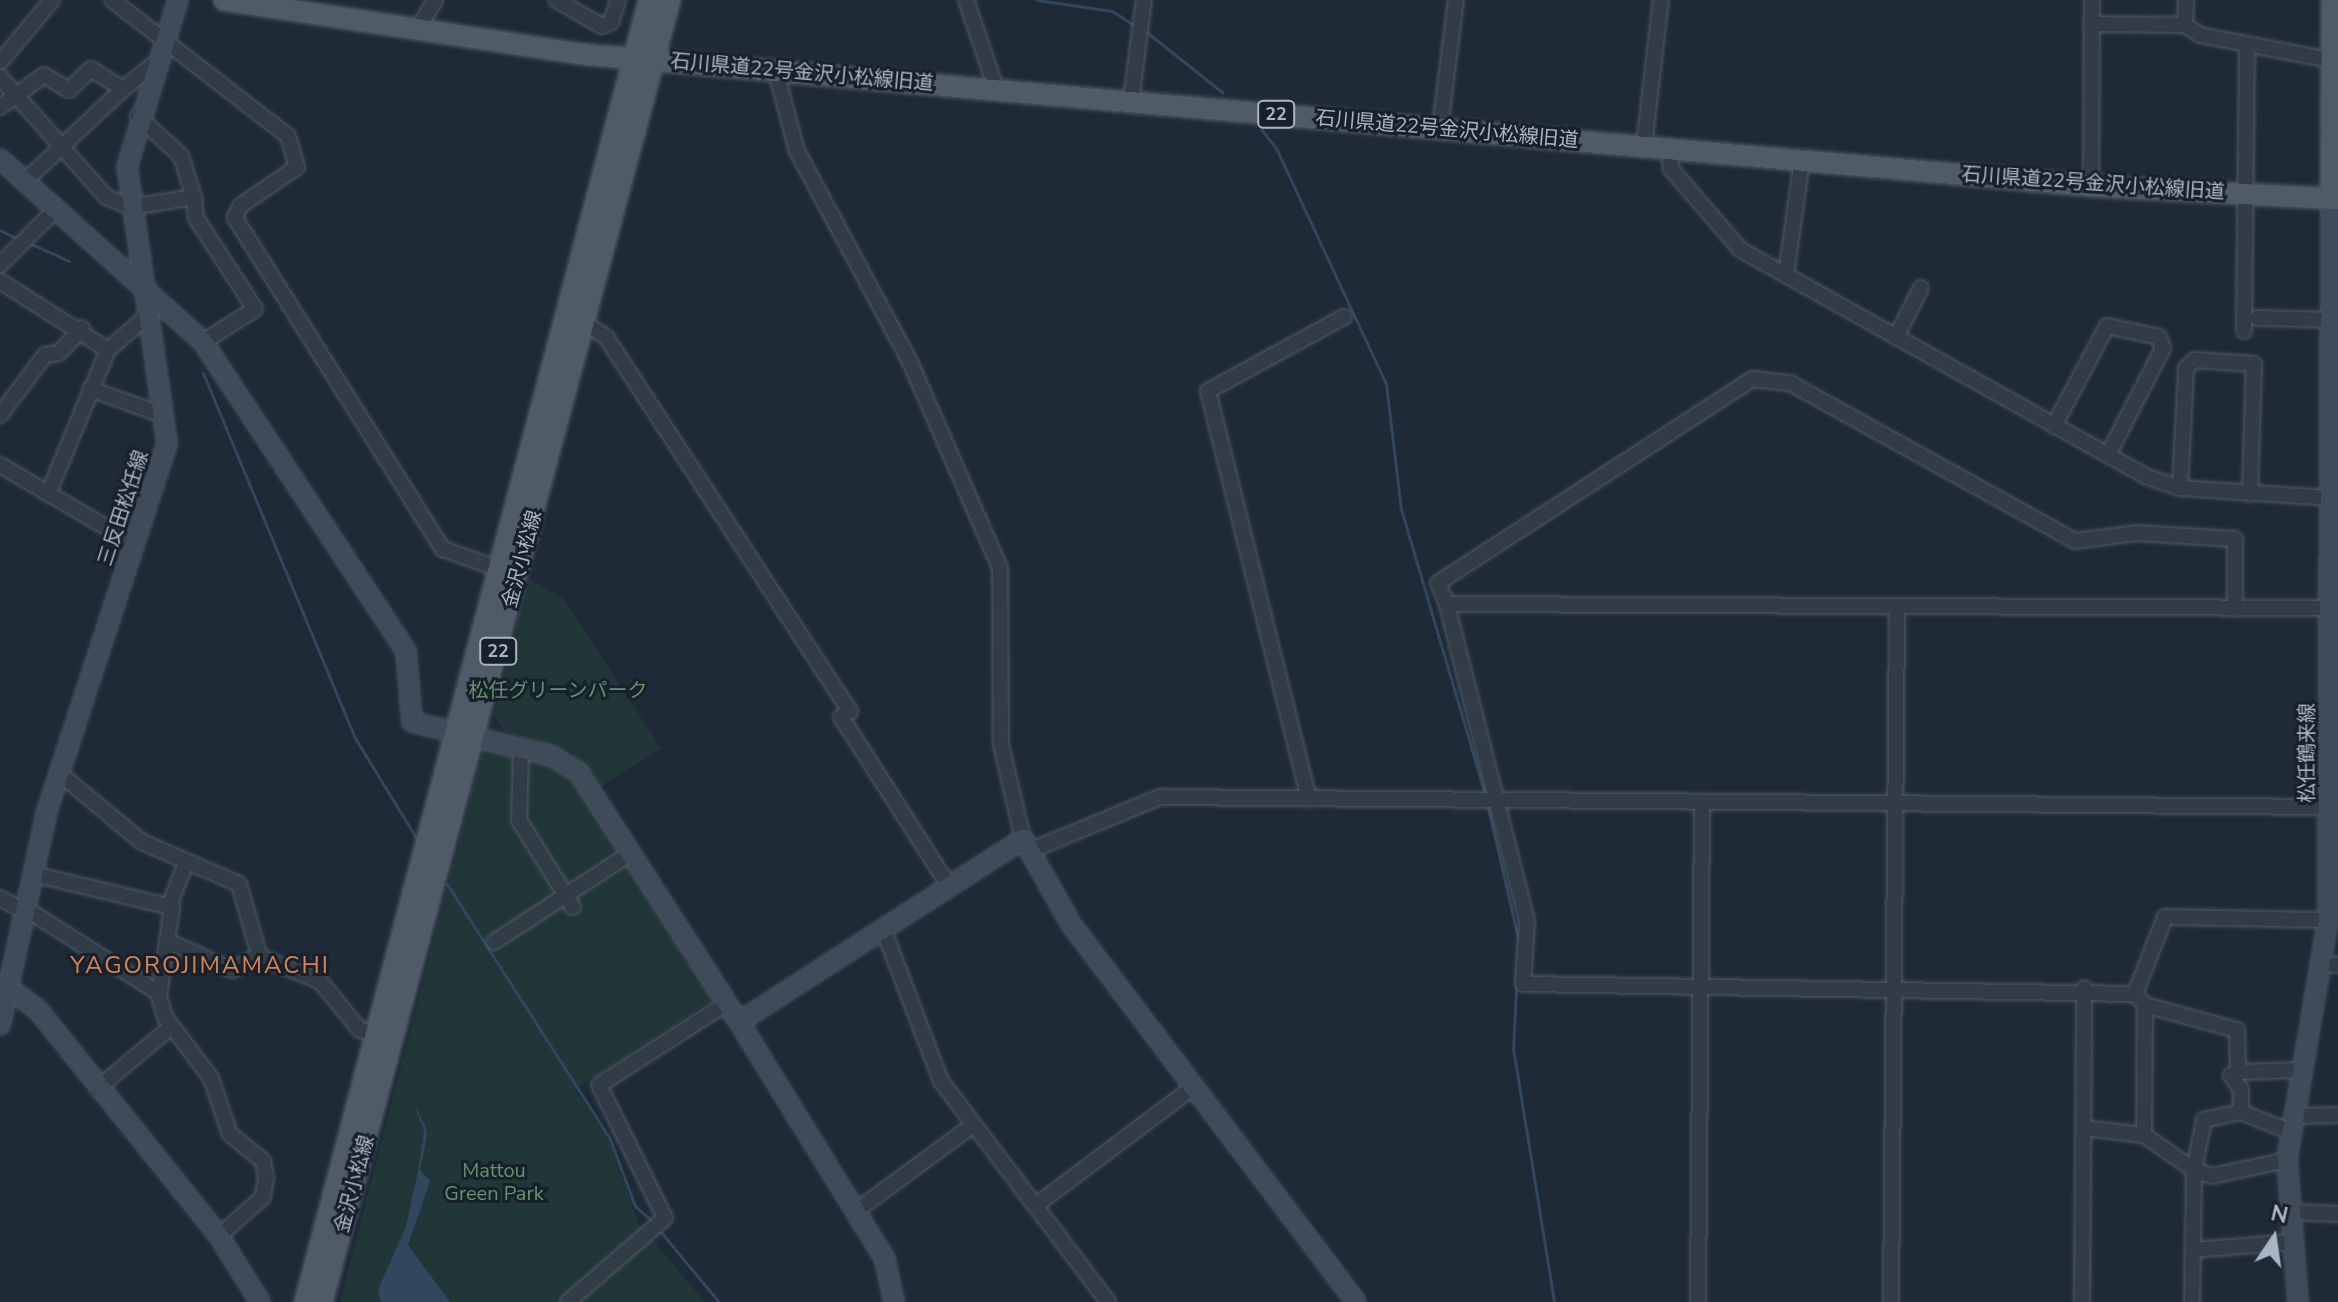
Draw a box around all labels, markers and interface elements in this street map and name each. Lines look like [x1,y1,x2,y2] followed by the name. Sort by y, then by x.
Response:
[669,49,935,95] street label: 石川県道22号金沢小松線旧道
[1256,100,1296,128] road number: 22
[1314,106,1580,152] street label: 石川県道22号金沢小松線旧道
[1960,162,2226,204] street label: 石川県道22号金沢小松線旧道
[93,447,153,569] street label: 三反田松任線
[497,508,547,610] street label: 金沢小松線
[478,637,518,665] road number: 22
[468,678,648,702] park label: 松任グリーンパーク
[2295,703,2319,803] street label: 松任鶴来線
[70,952,330,980] district label: YAGOROJIMAMACHI
[329,1133,379,1235] street label: 金沢小松線
[444,1159,544,1206] park label: Mattou Green Park
[2234,1198,2314,1278] north arrow
[2268,1198,2291,1231] text: N

